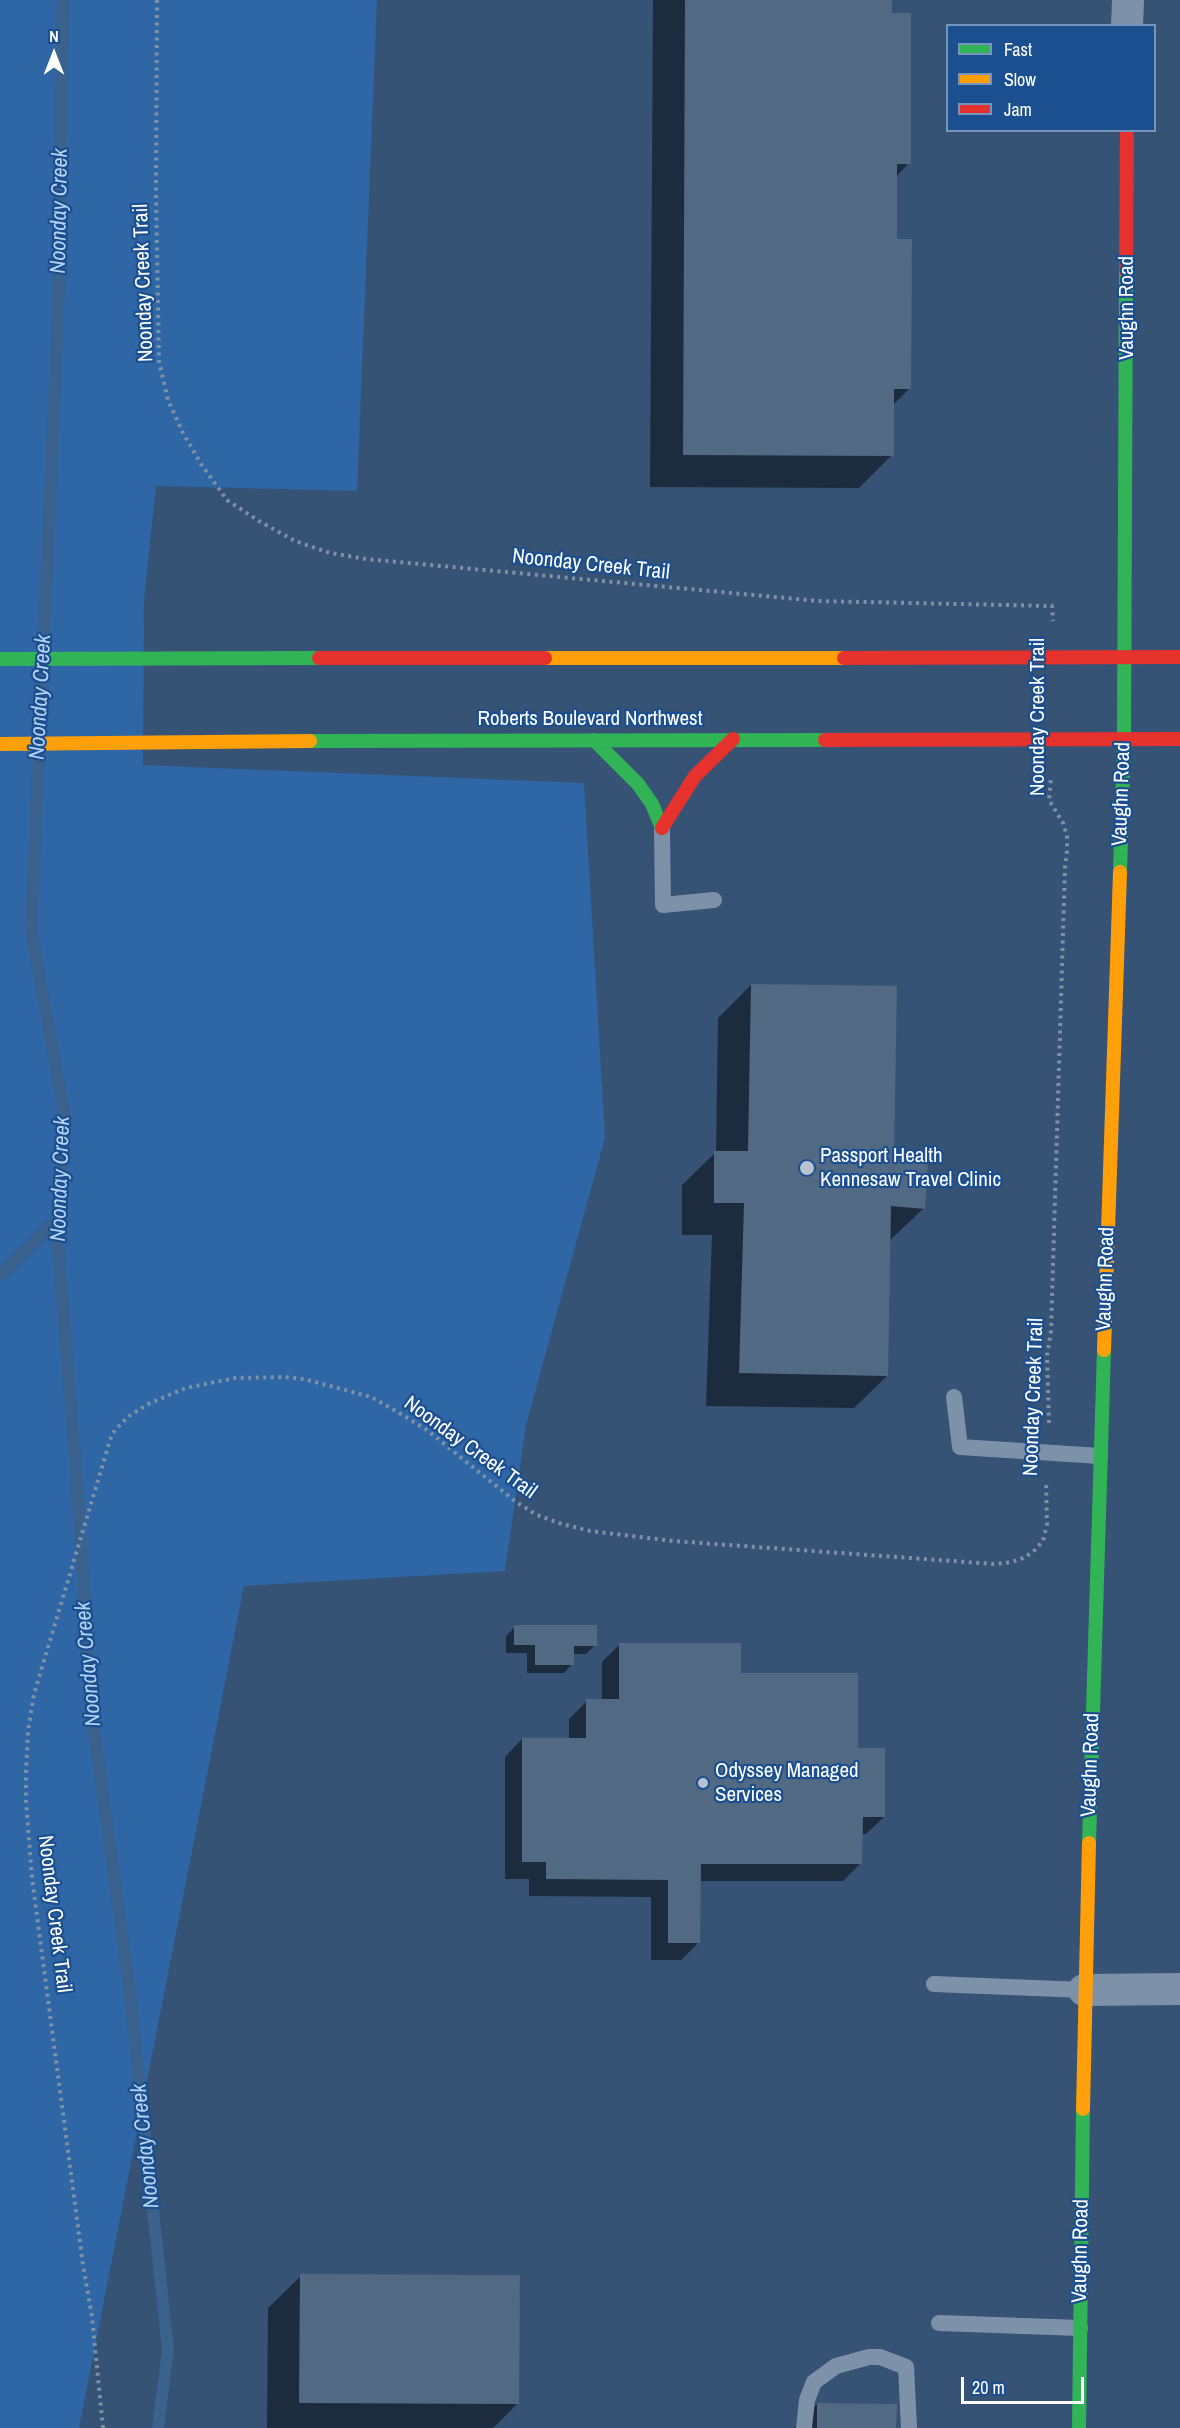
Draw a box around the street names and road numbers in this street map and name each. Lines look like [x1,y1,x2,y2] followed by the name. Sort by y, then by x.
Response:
[129,203,159,363] street label: Noonday Creek Trail
[1114,256,1140,360] street label: Vaughn Road
[511,544,671,586] street label: Noonday Creek Trail
[1025,638,1051,796] street label: Noonday Creek Trail
[478,706,702,732] street label: Roberts Boulevard Northwest
[1108,742,1136,846] street label: Vaughn Road
[1092,1227,1120,1331] street label: Vaughn Road
[1019,1317,1049,1477] street label: Noonday Creek Trail
[399,1391,541,1505] street label: Noonday Creek Trail
[1077,1713,1105,1817] street label: Vaughn Road
[32,1834,76,1994] street label: Noonday Creek Trail
[1067,2199,1095,2303] street label: Vaughn Road

